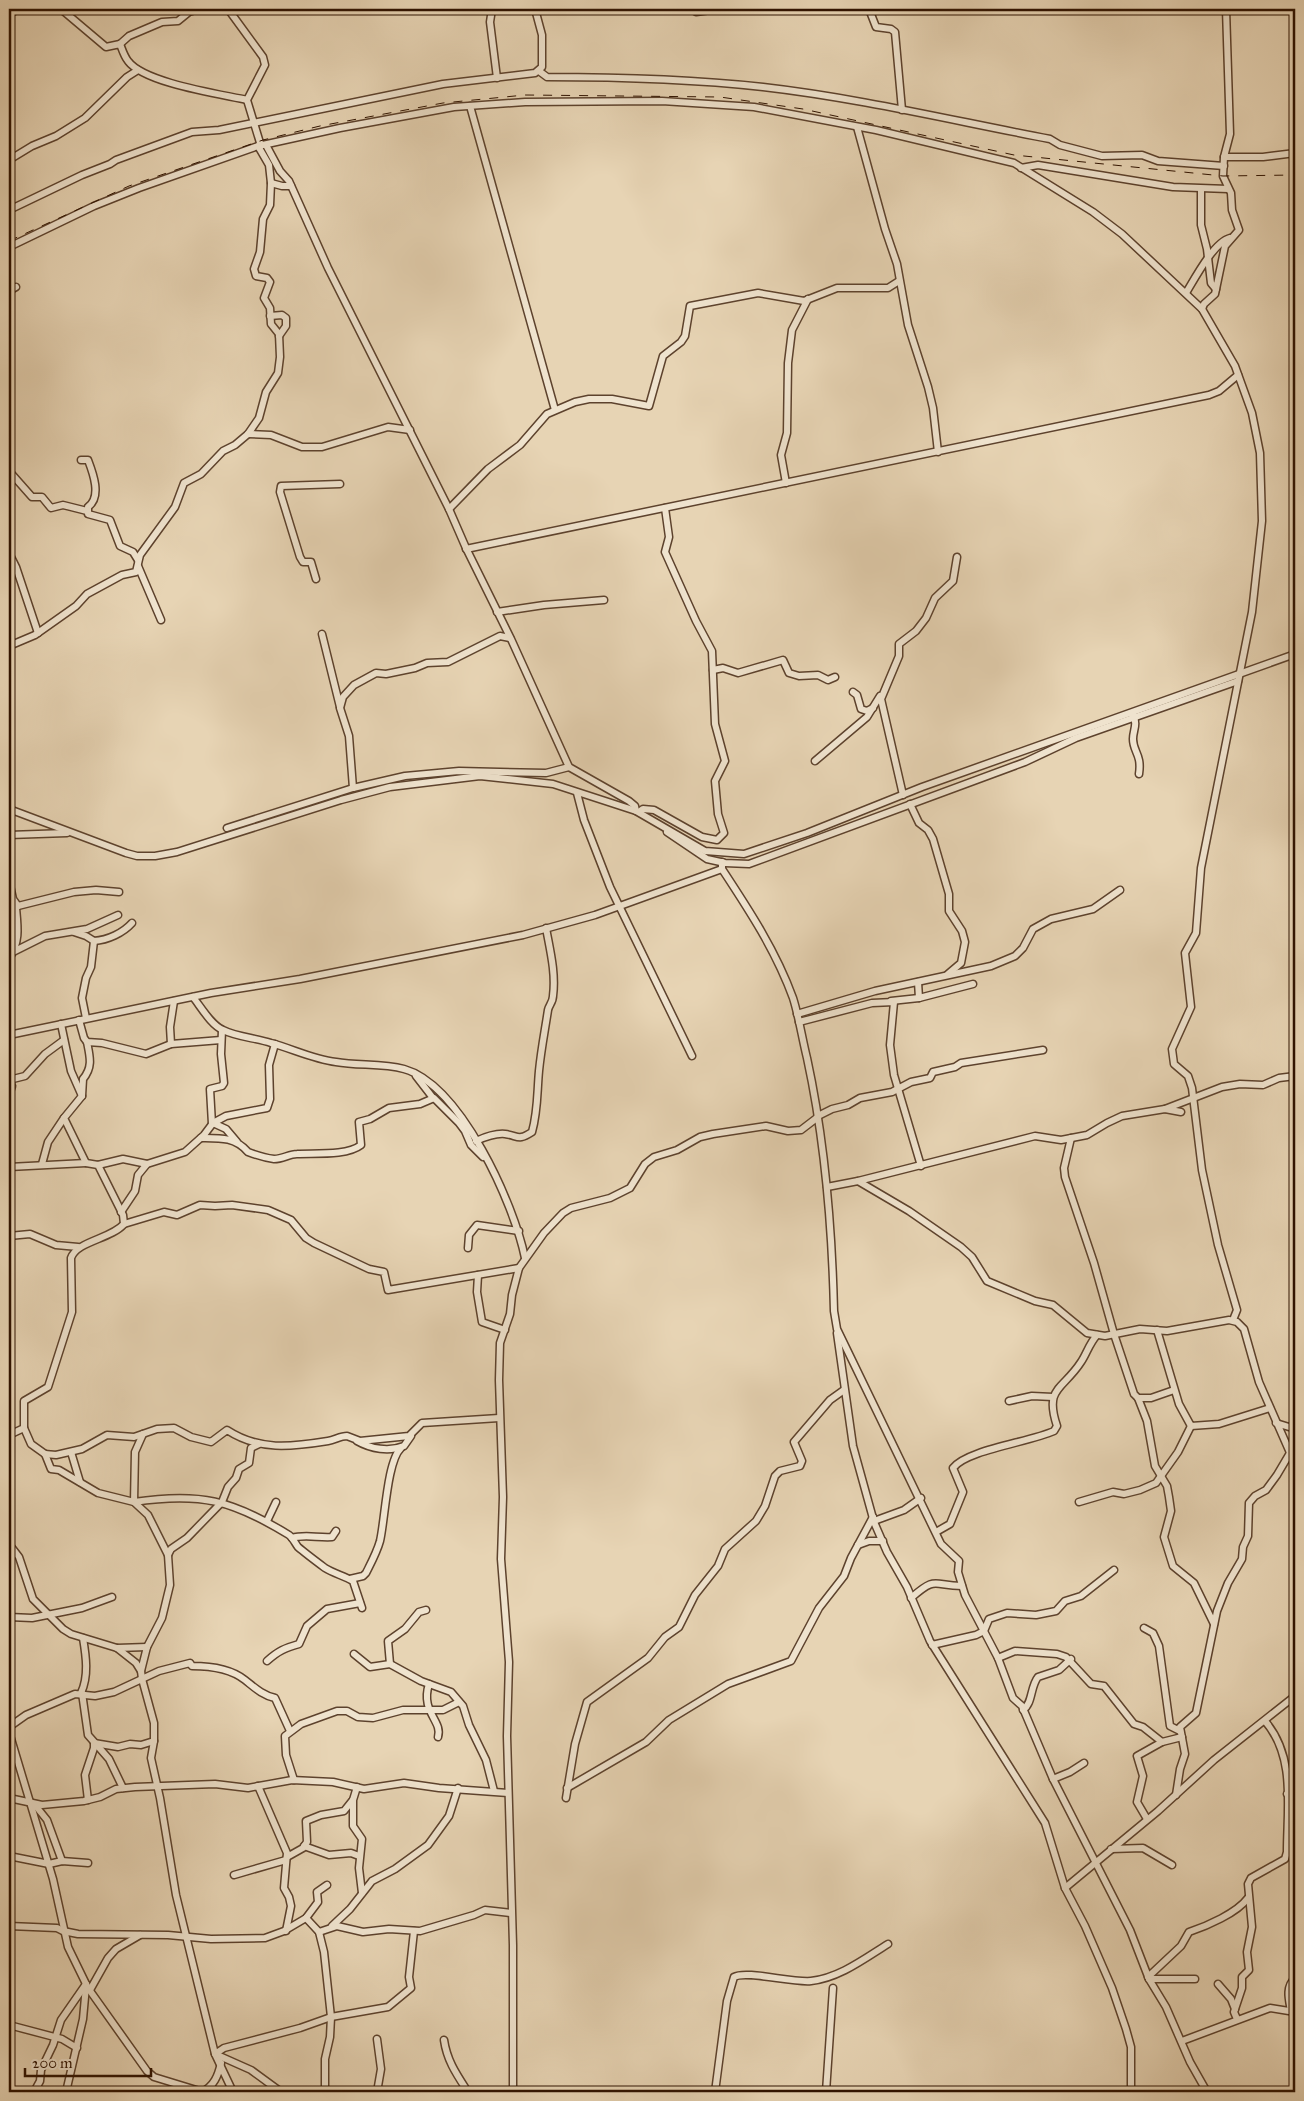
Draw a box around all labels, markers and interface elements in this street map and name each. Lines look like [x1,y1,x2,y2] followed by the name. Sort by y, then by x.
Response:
[25,2046,151,2078] scale bar
[32,2054,73,2072] text: 200 m

